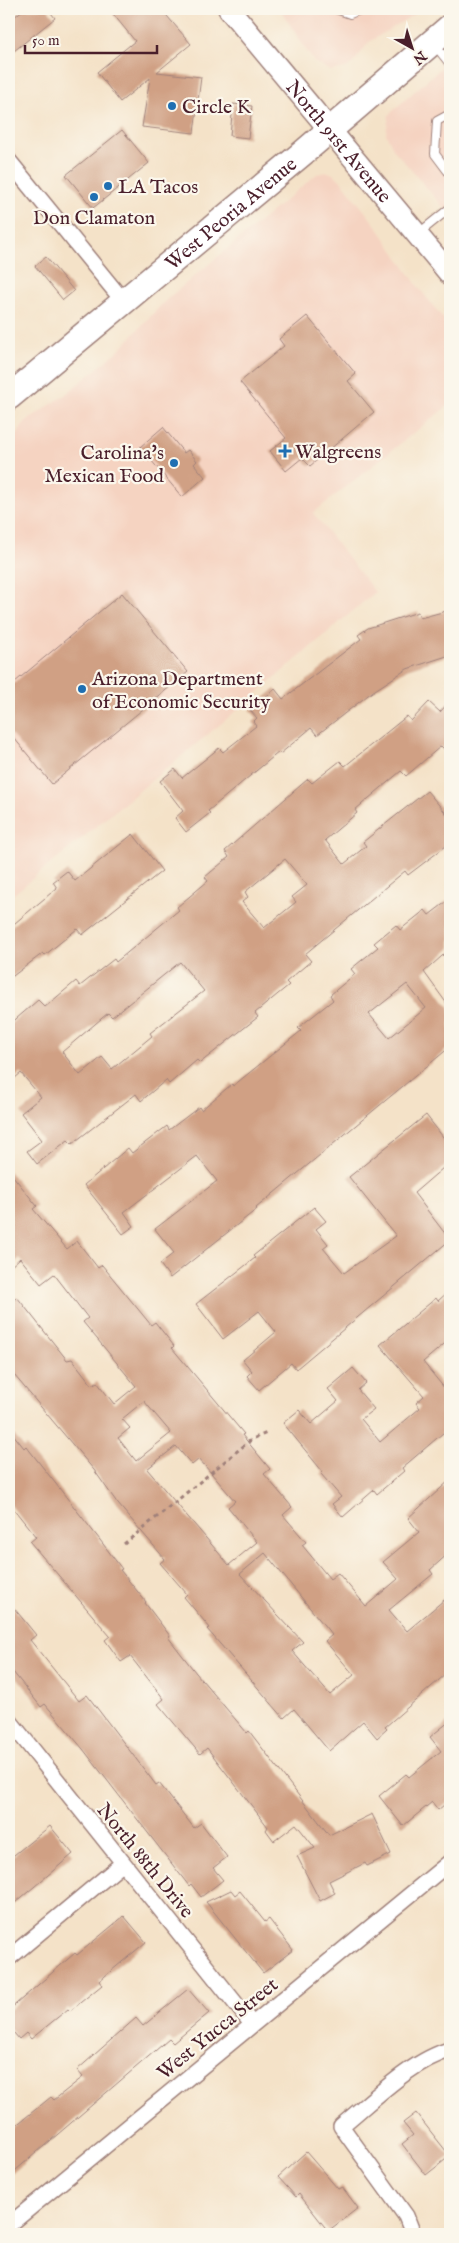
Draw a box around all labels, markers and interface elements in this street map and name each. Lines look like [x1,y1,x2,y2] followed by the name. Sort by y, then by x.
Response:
[25,22,158,54] scale bar
[386,22,436,72] north arrow
[32,31,60,50] text: 50 m
[409,46,431,68] text: N
[280,76,396,209] street label: North 91st Avenue
[182,95,251,120] place label: Circle K
[166,100,178,112] marker: Circle K
[161,152,302,276] street label: West Peoria Avenue
[118,175,198,200] place label: LA Tacos
[102,180,114,192] marker: LA Tacos
[88,191,100,203] marker: Don Clamaton
[33,206,156,231] place label: Don Clamaton
[295,440,381,465] place label: Walgreens
[44,441,164,489] place label: Carolina's Mexican Food
[279,445,291,457] marker: Walgreens
[168,457,180,469] marker: Carolina's Mexican Food
[91,667,270,715] place label: Arizona Department of Economic Security
[76,683,88,695] marker: Arizona Department of Economic Security
[91,1798,199,1924] street label: North 88th Drive
[152,1973,284,2086] street label: West Yucca Street

